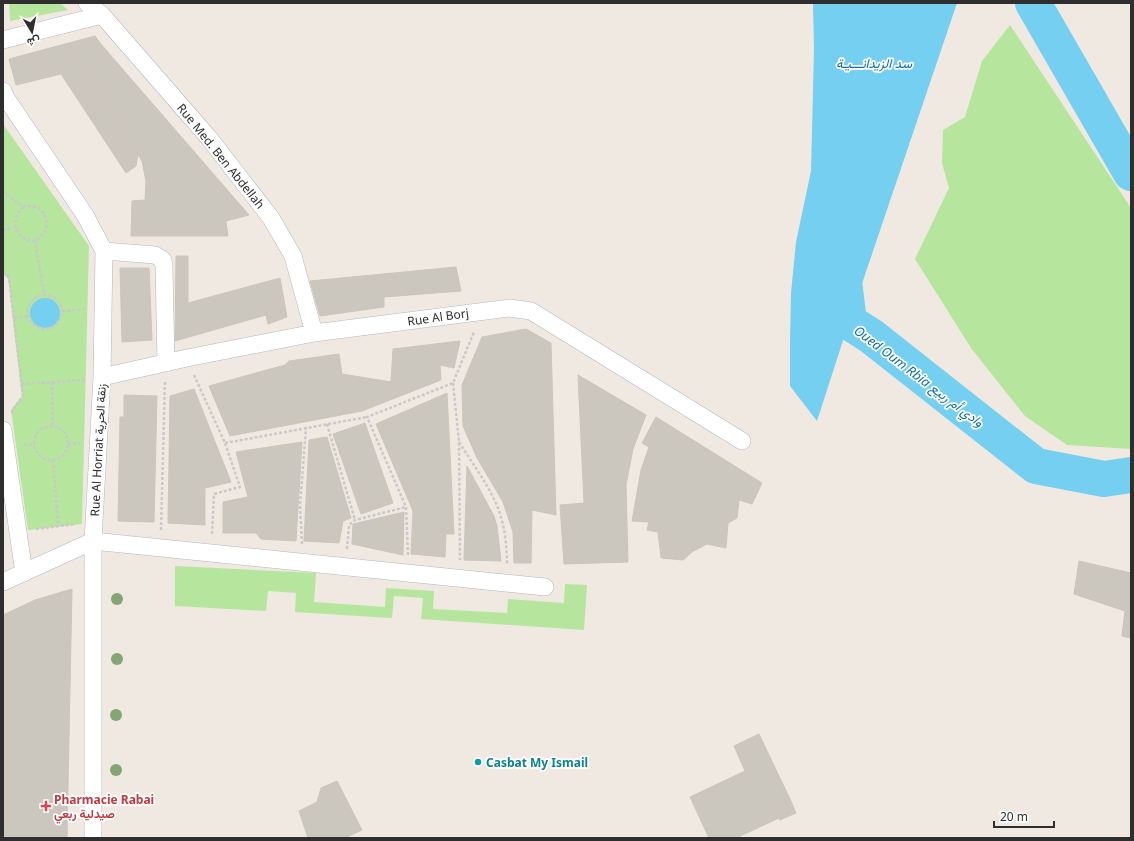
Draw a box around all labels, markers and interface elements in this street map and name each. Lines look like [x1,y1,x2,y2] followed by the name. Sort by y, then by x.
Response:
[12,12,52,52] north arrow
[26,34,42,51] text: ش
[836,54,913,72] water label: سد الزيدانـــيـة
[173,100,269,212] street label: Rue Med. Ben Abdellah
[406,304,470,330] street label: Rue Al Borj
[849,321,988,432] water label: Oued Oum Rbia وادي أم ربيع
[86,383,110,517] street label: Rue Al Horriat زنقة الحرية
[486,754,588,771] place label: Casbat My Ismail
[473,757,483,767] marker: Casbat My Ismail
[54,791,154,824] place label: Pharmacie Rabai صيدلية ربعي
[41,801,51,811] marker: Pharmacie Rabai صيدلية ربعي
[994,803,1054,829] scale bar
[1000,808,1028,825] text: 20 m

